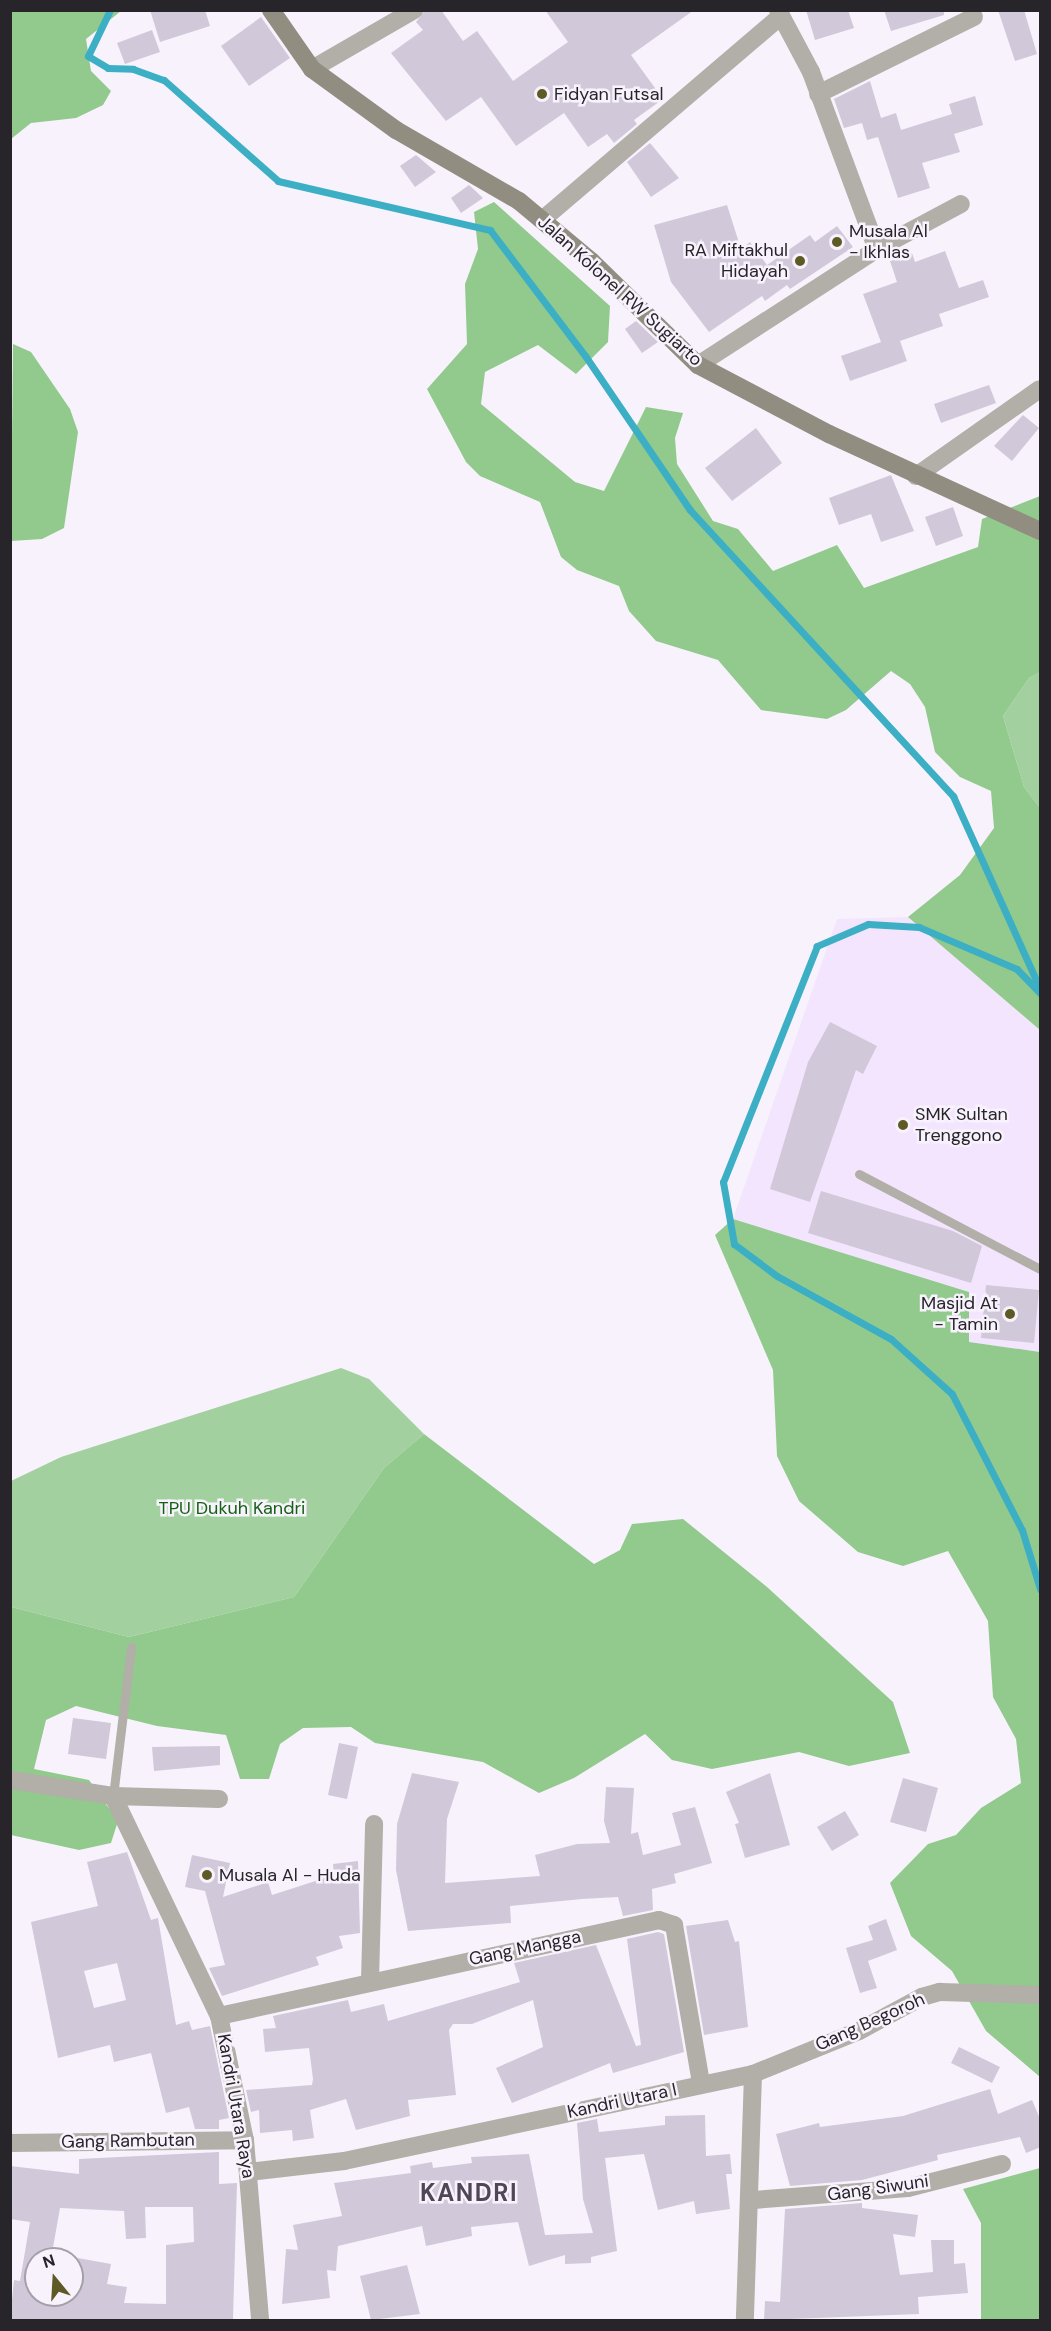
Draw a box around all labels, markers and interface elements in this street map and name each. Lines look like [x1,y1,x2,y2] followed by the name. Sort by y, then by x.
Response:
[554,83,663,105] place label: Fidyan Futsal
[535,87,549,101] marker: Fidyan Futsal
[533,211,707,371] street label: Jalan Kolonel RW Sugiarto
[849,221,928,264] place label: Musala Al - Ikhlas
[830,235,844,249] marker: Musala Al - Ikhlas
[684,240,788,282] place label: RA Miftakhul Hidayah
[793,254,807,268] marker: RA Miftakhul Hidayah
[915,1104,1008,1146] place label: SMK Sultan Trenggono
[896,1118,910,1132] marker: SMK Sultan Trenggono
[921,1293,998,1336] place label: Masjid At - Tamin
[1003,1307,1017,1321] marker: Masjid At - Tamin
[159,1497,305,1519] park label: TPU Dukuh Kandri
[219,1864,361,1886] place label: Musala Al - Huda
[200,1868,214,1882] marker: Musala Al - Huda
[467,1926,583,1970] street label: Gang Mangga
[812,1988,928,2056] street label: Gang Begoroh
[213,2032,259,2180] street label: Kandri Utara Raya
[565,2079,679,2123] street label: Kandri Utara I
[61,2129,195,2153] street label: Gang Rambutan
[826,2170,930,2206] street label: Gang Siwuni
[420,2179,518,2207] district label: KANDRI
[24,2247,84,2307] north arrow
[40,2250,58,2273] text: N

